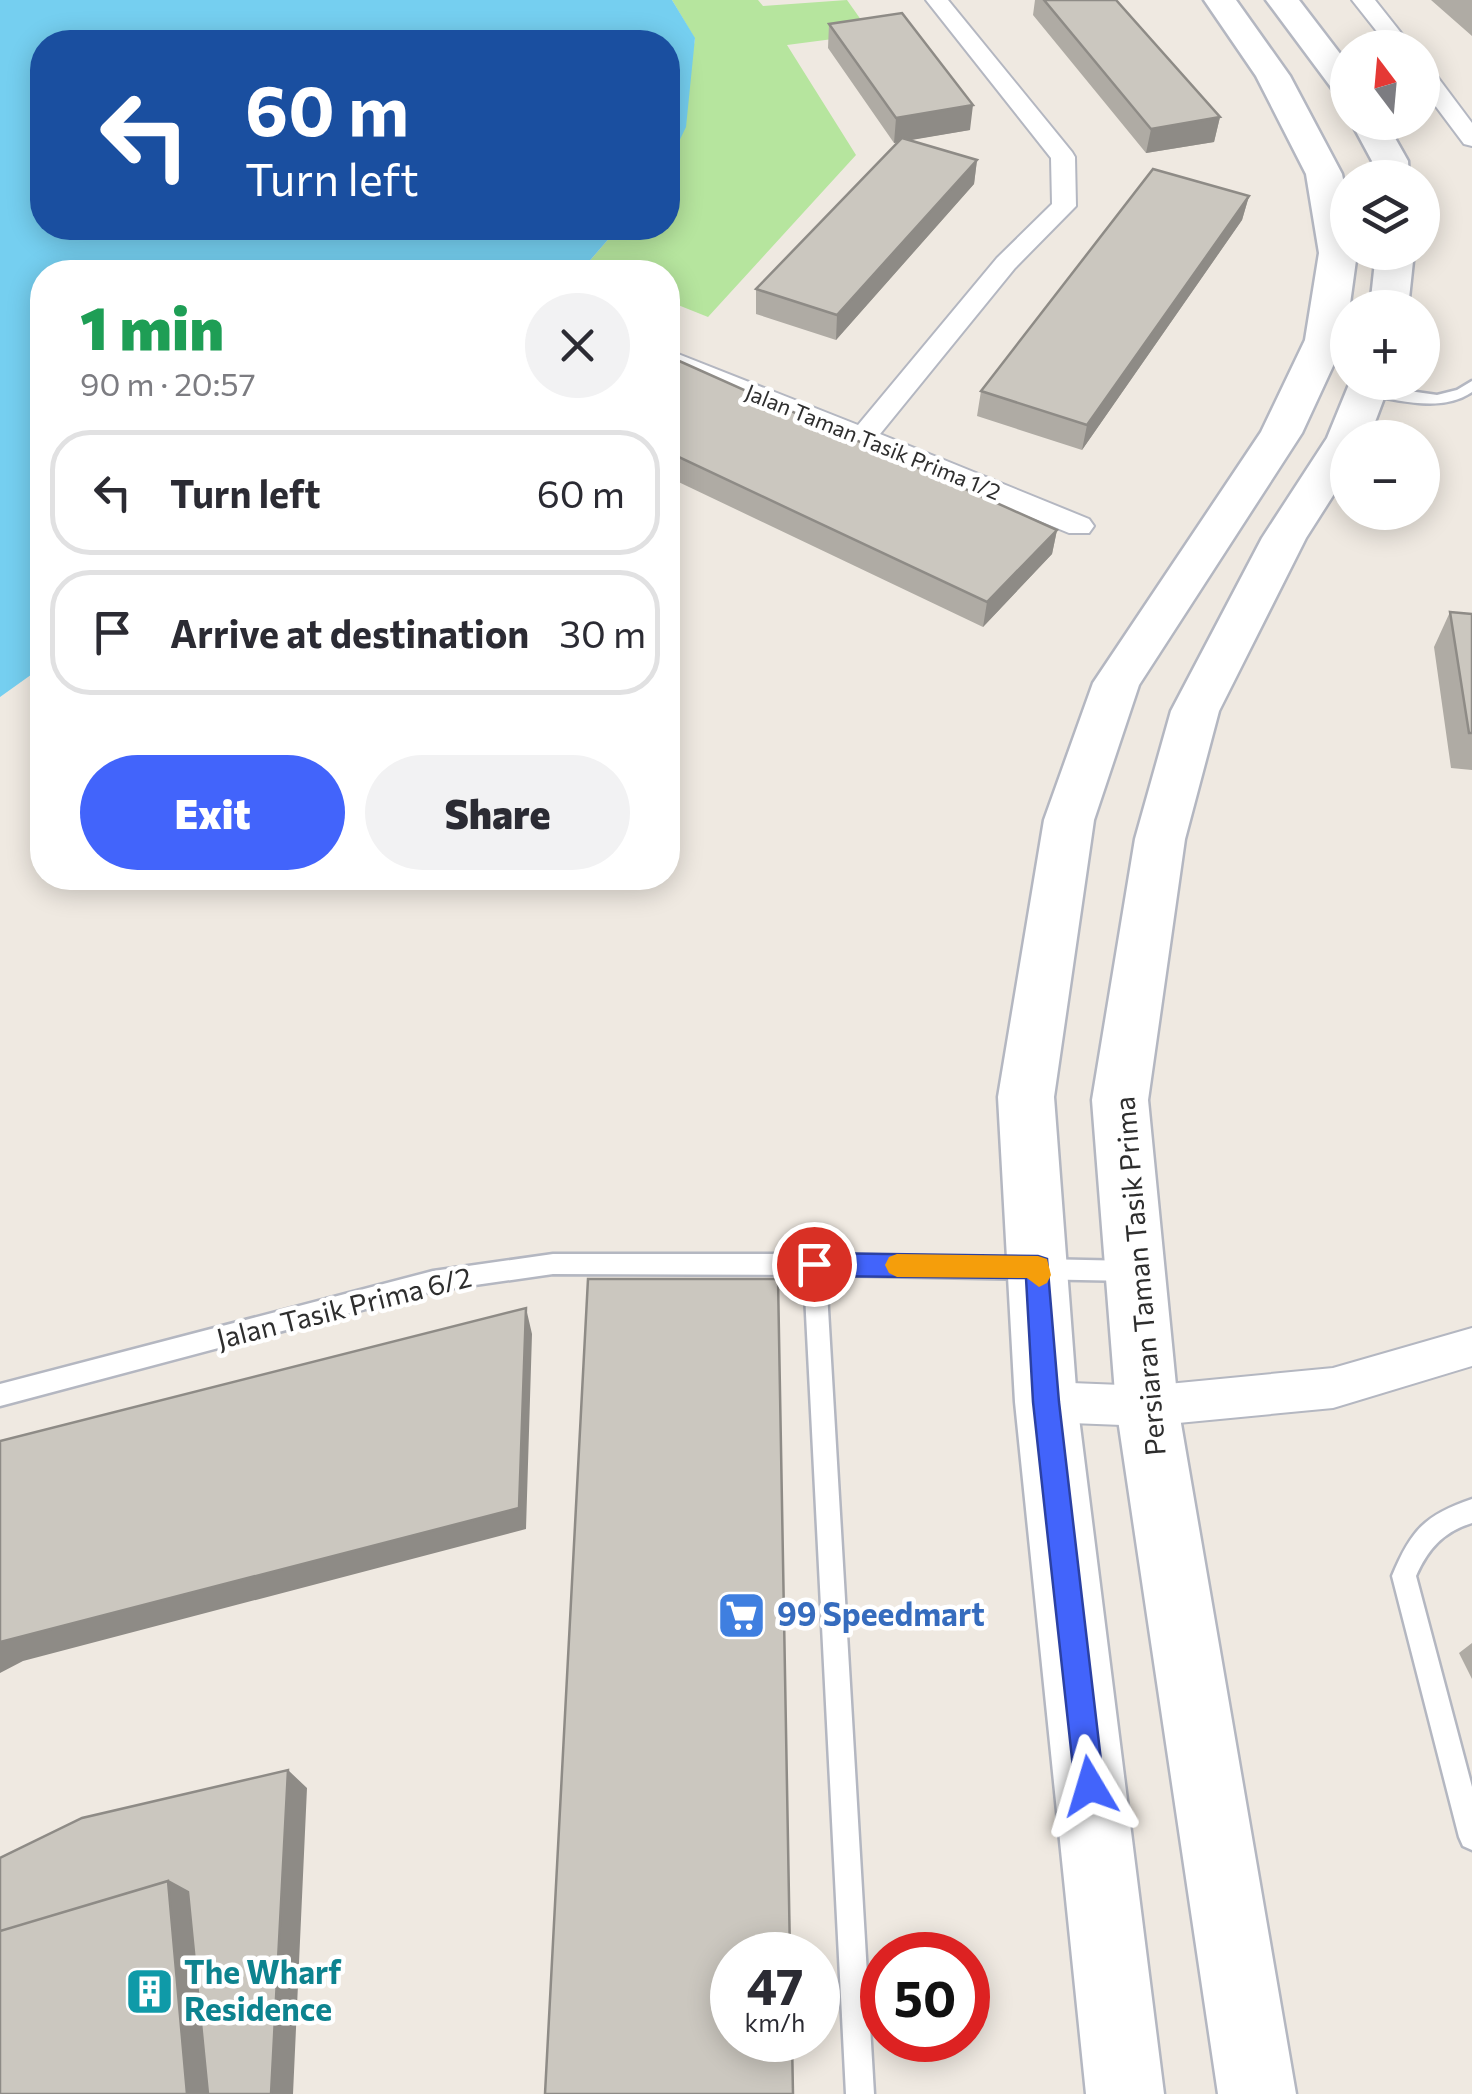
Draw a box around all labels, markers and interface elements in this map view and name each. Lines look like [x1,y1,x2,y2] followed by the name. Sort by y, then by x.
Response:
[1330,30,1440,140] north arrow
[1330,30,1440,530] map controls
[245,65,409,150] text: 60 m
[80,70,210,200] icon: left
[245,150,419,205] text: Turn left
[1330,160,1440,270] button: layers
[80,289,224,362] text: 1 min
[1330,290,1440,400] button: +
[525,293,630,398] button: close
[80,363,256,403] text: 90 m · 20:57
[742,378,1005,505] street label: Jalan Taman Tasik Prima 1/2
[1330,420,1440,530] button: −
[85,465,140,520] icon: left
[170,469,321,516] text: Turn left
[537,469,625,516] text: 60 m
[85,605,140,660] icon: arrive
[170,609,529,656] text: Arrive at destination
[559,609,646,656] text: 30 m
[80,755,345,870] button: Exit
[365,755,630,870] button: Share
[1106,1095,1172,1457] street label: Persiaran Taman Tasik Prima
[772,1222,857,1307] pin
[787,1237,842,1292] icon: arrive
[213,1259,475,1355] street label: Jalan Tasik Prima 6/2
[716,1589,768,1641] supermarket icon: 99 Speedmart
[777,1593,985,1633] place label: 99 Speedmart
[1038,1734,1142,1838] position arrow
[860,1932,990,2062] speed limit sign: 50
[184,1951,342,2028] place label: The Wharf Residence
[746,1954,804,2015] text: 47
[123,1965,175,2017] building icon: The Wharf Residence
[745,2007,805,2037] text: km/h

